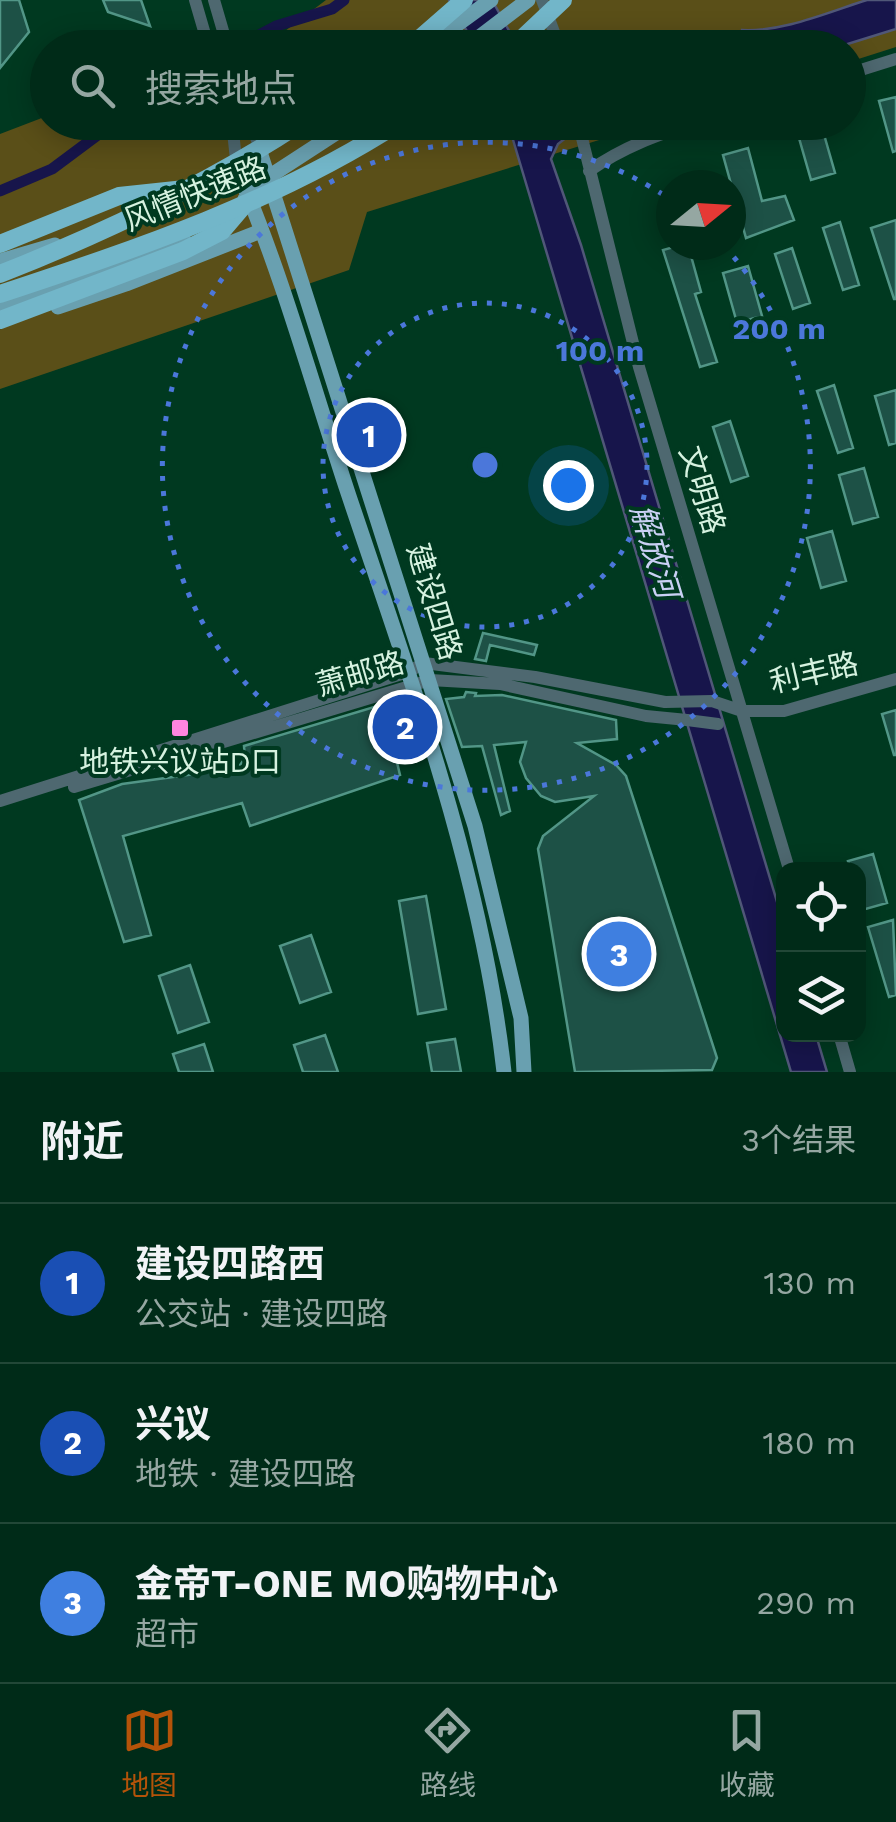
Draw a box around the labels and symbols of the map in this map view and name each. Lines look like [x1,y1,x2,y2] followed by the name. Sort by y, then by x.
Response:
[119,149,271,238] street label: 风情快速路
[656,170,746,260] north arrow
[732,311,826,346] text: 200 m
[556,333,644,368] text: 100 m
[336,398,402,472] pin: 1
[673,442,732,538] street label: 文明路
[467,447,503,483] centre of rings
[543,460,594,511] your location
[623,500,689,608] water label: 解放河
[400,539,469,664] street label: 建设四路
[312,644,408,703] street label: 萧邮路
[766,645,862,700] street label: 利丰路
[372,690,438,764] pin: 2
[169,717,191,739] marker: 地铁兴议站D口
[79,744,281,779] place label: 地铁兴议站D口
[586,916,652,992] pin: 3

